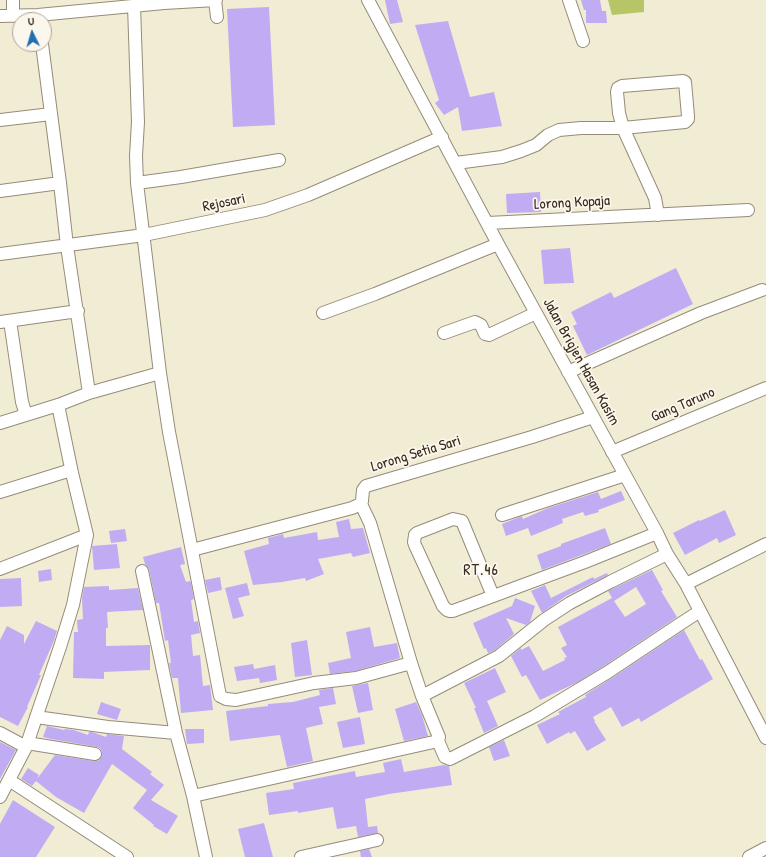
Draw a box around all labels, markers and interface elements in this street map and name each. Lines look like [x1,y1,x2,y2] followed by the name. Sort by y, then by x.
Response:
[12,12,52,52] north arrow
[27,14,35,28] text: U
[201,190,247,216] street label: Rejosari
[534,192,610,214] street label: Lorong Kopaja
[539,295,623,429] street label: Jalan Brigjen Hasan Kasim
[648,384,718,426] street label: Gang Taruno
[369,432,463,476] street label: Lorong Setia Sari
[463,561,499,581] district label: RT.46

